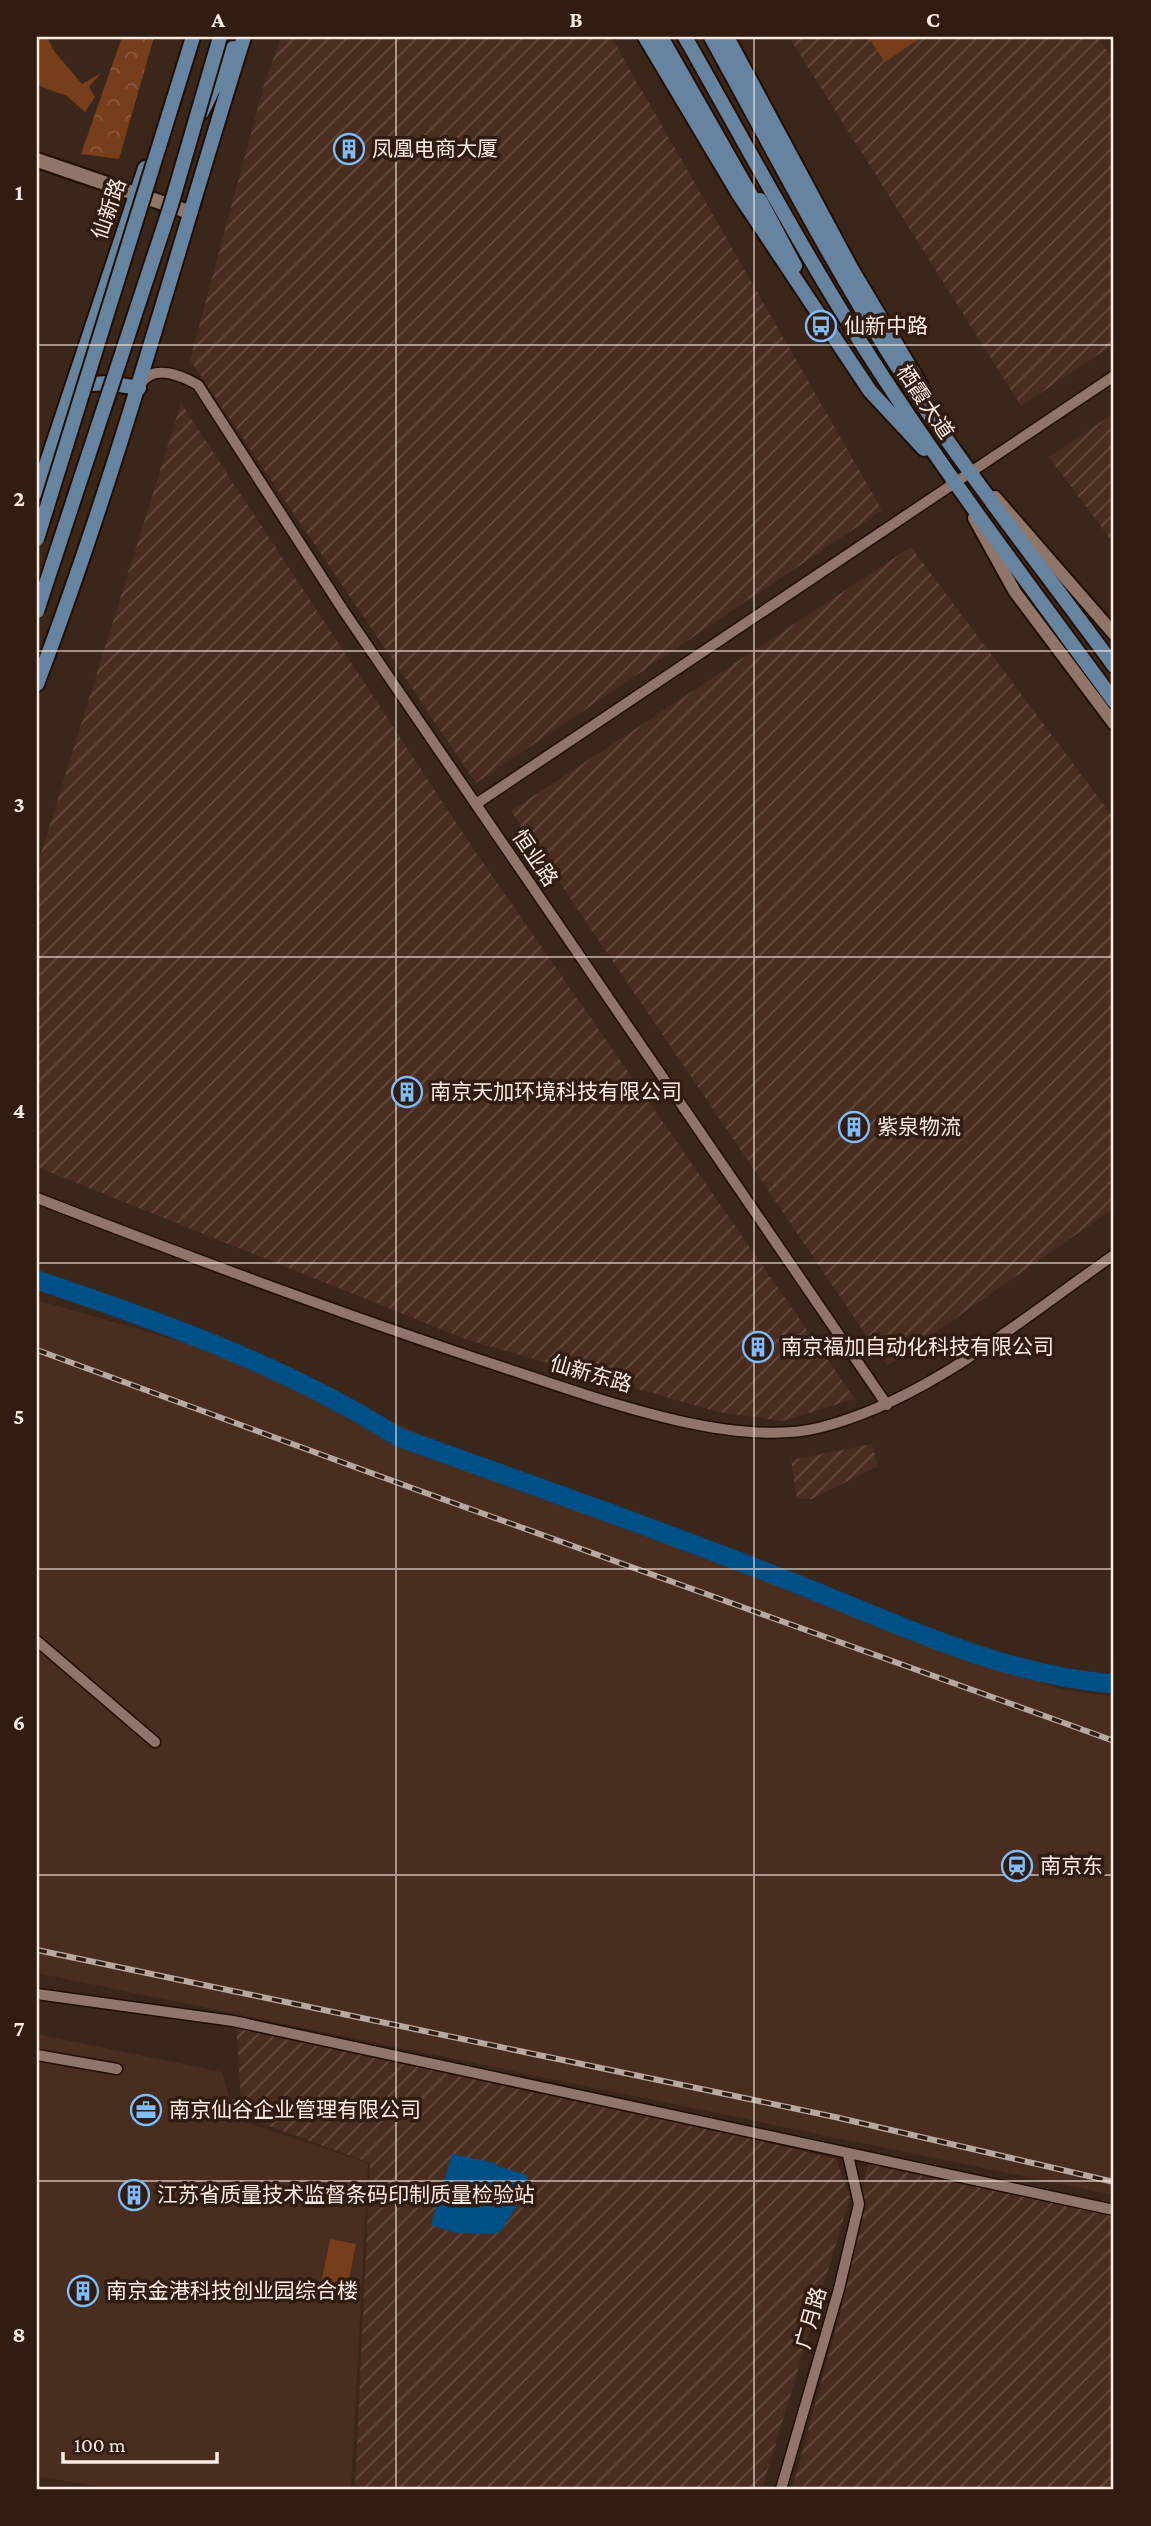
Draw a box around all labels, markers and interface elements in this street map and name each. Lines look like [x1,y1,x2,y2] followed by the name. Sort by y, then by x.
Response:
[210,6,225,32] text: A
[569,6,583,32] text: B
[926,6,940,32] text: C
[332,132,366,166] building icon: 凤凰电商大厦
[372,137,498,161] place label: 凤凰电商大厦
[87,175,131,243] street label: 仙新路
[15,179,24,205] text: 1
[804,309,838,343] bus stop icon: 仙新中路
[844,314,928,338] place label: 仙新中路
[892,360,958,444] street label: 栖霞大道
[13,485,25,511] text: 2
[13,791,25,817] text: 3
[507,825,563,891] street label: 恒业路
[390,1075,424,1109] building icon: 南京天加环境科技有限公司
[430,1080,682,1104] place label: 南京天加环境科技有限公司
[13,1097,25,1123] text: 4
[837,1110,871,1144] building icon: 紫泉物流
[877,1115,961,1139] place label: 紫泉物流
[741,1330,775,1364] building icon: 南京福加自动化科技有限公司
[781,1335,1054,1359] place label: 南京福加自动化科技有限公司
[547,1351,635,1397] street label: 仙新东路
[13,1403,25,1429] text: 5
[13,1709,25,1735] text: 6
[1000,1849,1034,1883] station icon: 南京东
[1040,1854,1103,1878] place label: 南京东
[13,2015,25,2041] text: 7
[129,2093,163,2127] office icon: 南京仙谷企业管理有限公司
[169,2098,421,2122] place label: 南京仙谷企业管理有限公司
[117,2178,151,2212] building icon: 江苏省质量技术监督条码印制质量检验站
[157,2183,535,2207] place label: 江苏省质量技术监督条码印制质量检验站
[66,2274,100,2308] building icon: 南京金港科技创业园综合楼
[106,2279,358,2303] place label: 南京金港科技创业园综合楼
[791,2284,831,2352] street label: 广月路
[12,2321,26,2347] text: 8
[63,2421,217,2465] scale bar
[74,2433,126,2457] text: 100 m

